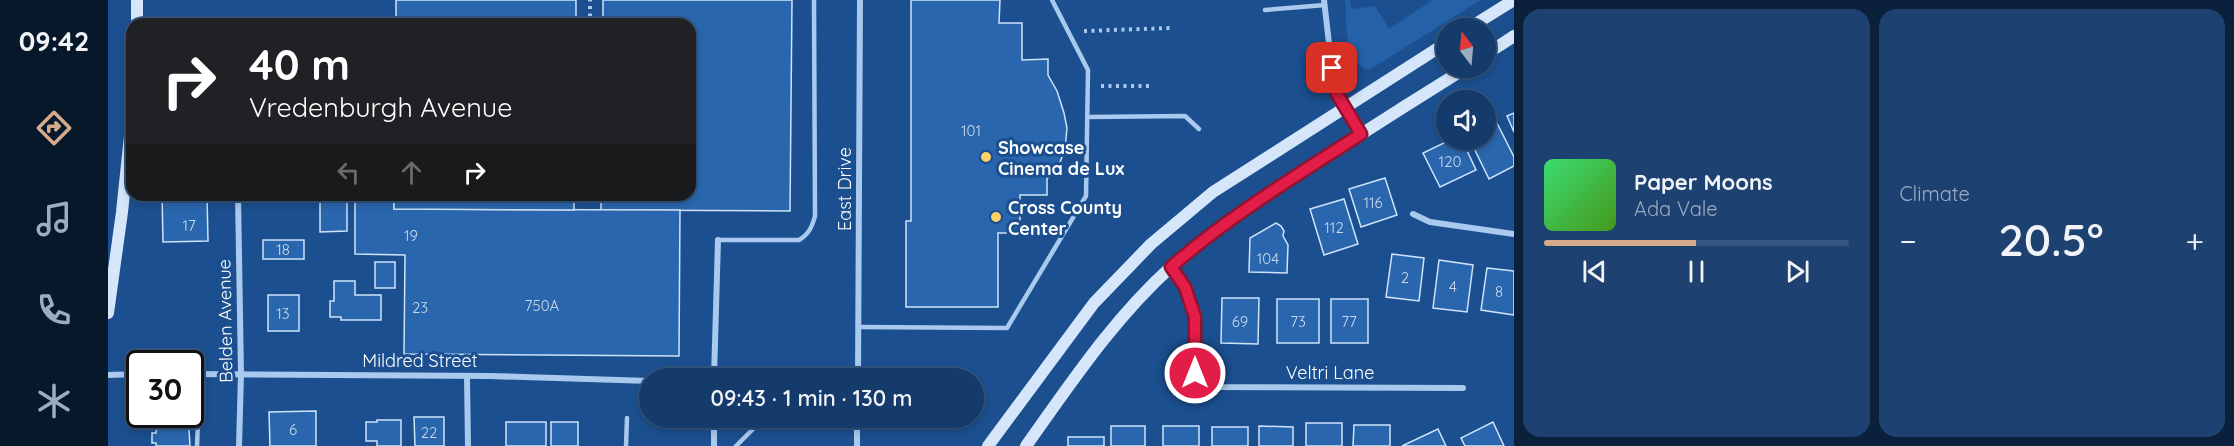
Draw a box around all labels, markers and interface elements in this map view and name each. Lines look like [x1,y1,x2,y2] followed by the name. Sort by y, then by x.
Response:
[1436,18,1496,78] north arrow
[1436,18,1496,150] map controls
[19,24,89,58] text: 09:42
[249,38,350,91] text: 40 m
[150,42,228,120] icon: right
[1306,42,1357,93] pin
[1315,51,1348,84] icon: arrive
[249,90,513,124] text: Vredenburgh Avenue
[1436,90,1496,150] button: sound
[33,107,75,149] icon: directions
[961,121,981,140] house number: 101
[998,136,1124,180] place label: Showcase Cinema de Lux
[833,147,856,231] street label: East Drive
[979,150,993,164] marker: Showcase Cinema de Lux
[1439,152,1461,171] house number: 120
[332,156,365,189] icon: left
[395,156,428,189] icon: ahead
[458,156,491,189] icon: right
[1634,168,1773,196] text: Paper Moons
[1900,181,1970,206] text: Climate
[1363,193,1383,212] house number: 116
[1008,196,1122,240] place label: Cross County Center
[1634,196,1718,221] text: Ada Vale
[33,198,75,240] icon: music
[989,210,1003,224] marker: Cross County Center
[1998,211,2104,267] text: 20.5°
[182,216,196,235] house number: 17
[1324,218,1344,237] house number: 112
[1900,220,1917,261] text: −
[2185,220,2204,261] text: +
[404,226,418,245] house number: 19
[276,240,290,259] house number: 18
[1257,249,1279,268] house number: 104
[1578,255,1611,288] icon: previous
[1680,255,1713,288] icon: pause
[1781,255,1814,288] icon: next
[212,259,238,383] street label: Belden Avenue
[1401,268,1409,287] house number: 2
[1449,277,1457,296] house number: 4
[1495,282,1503,301] house number: 8
[33,289,75,331] icon: phone
[525,296,560,315] house number: 750A
[412,298,428,317] house number: 23
[276,304,290,323] house number: 13
[1232,312,1248,331] house number: 69
[1290,312,1306,331] house number: 73
[1341,312,1357,331] house number: 77
[1163,341,1227,405] position arrow
[362,349,478,372] street label: Mildred Street
[126,350,204,428] speed limit sign: 30
[1286,361,1374,384] street label: Veltri Lane
[33,380,75,422] icon: climate
[711,384,912,412] text: 09:43 · 1 min · 130 m
[289,420,297,439] house number: 6
[421,423,437,442] house number: 22

